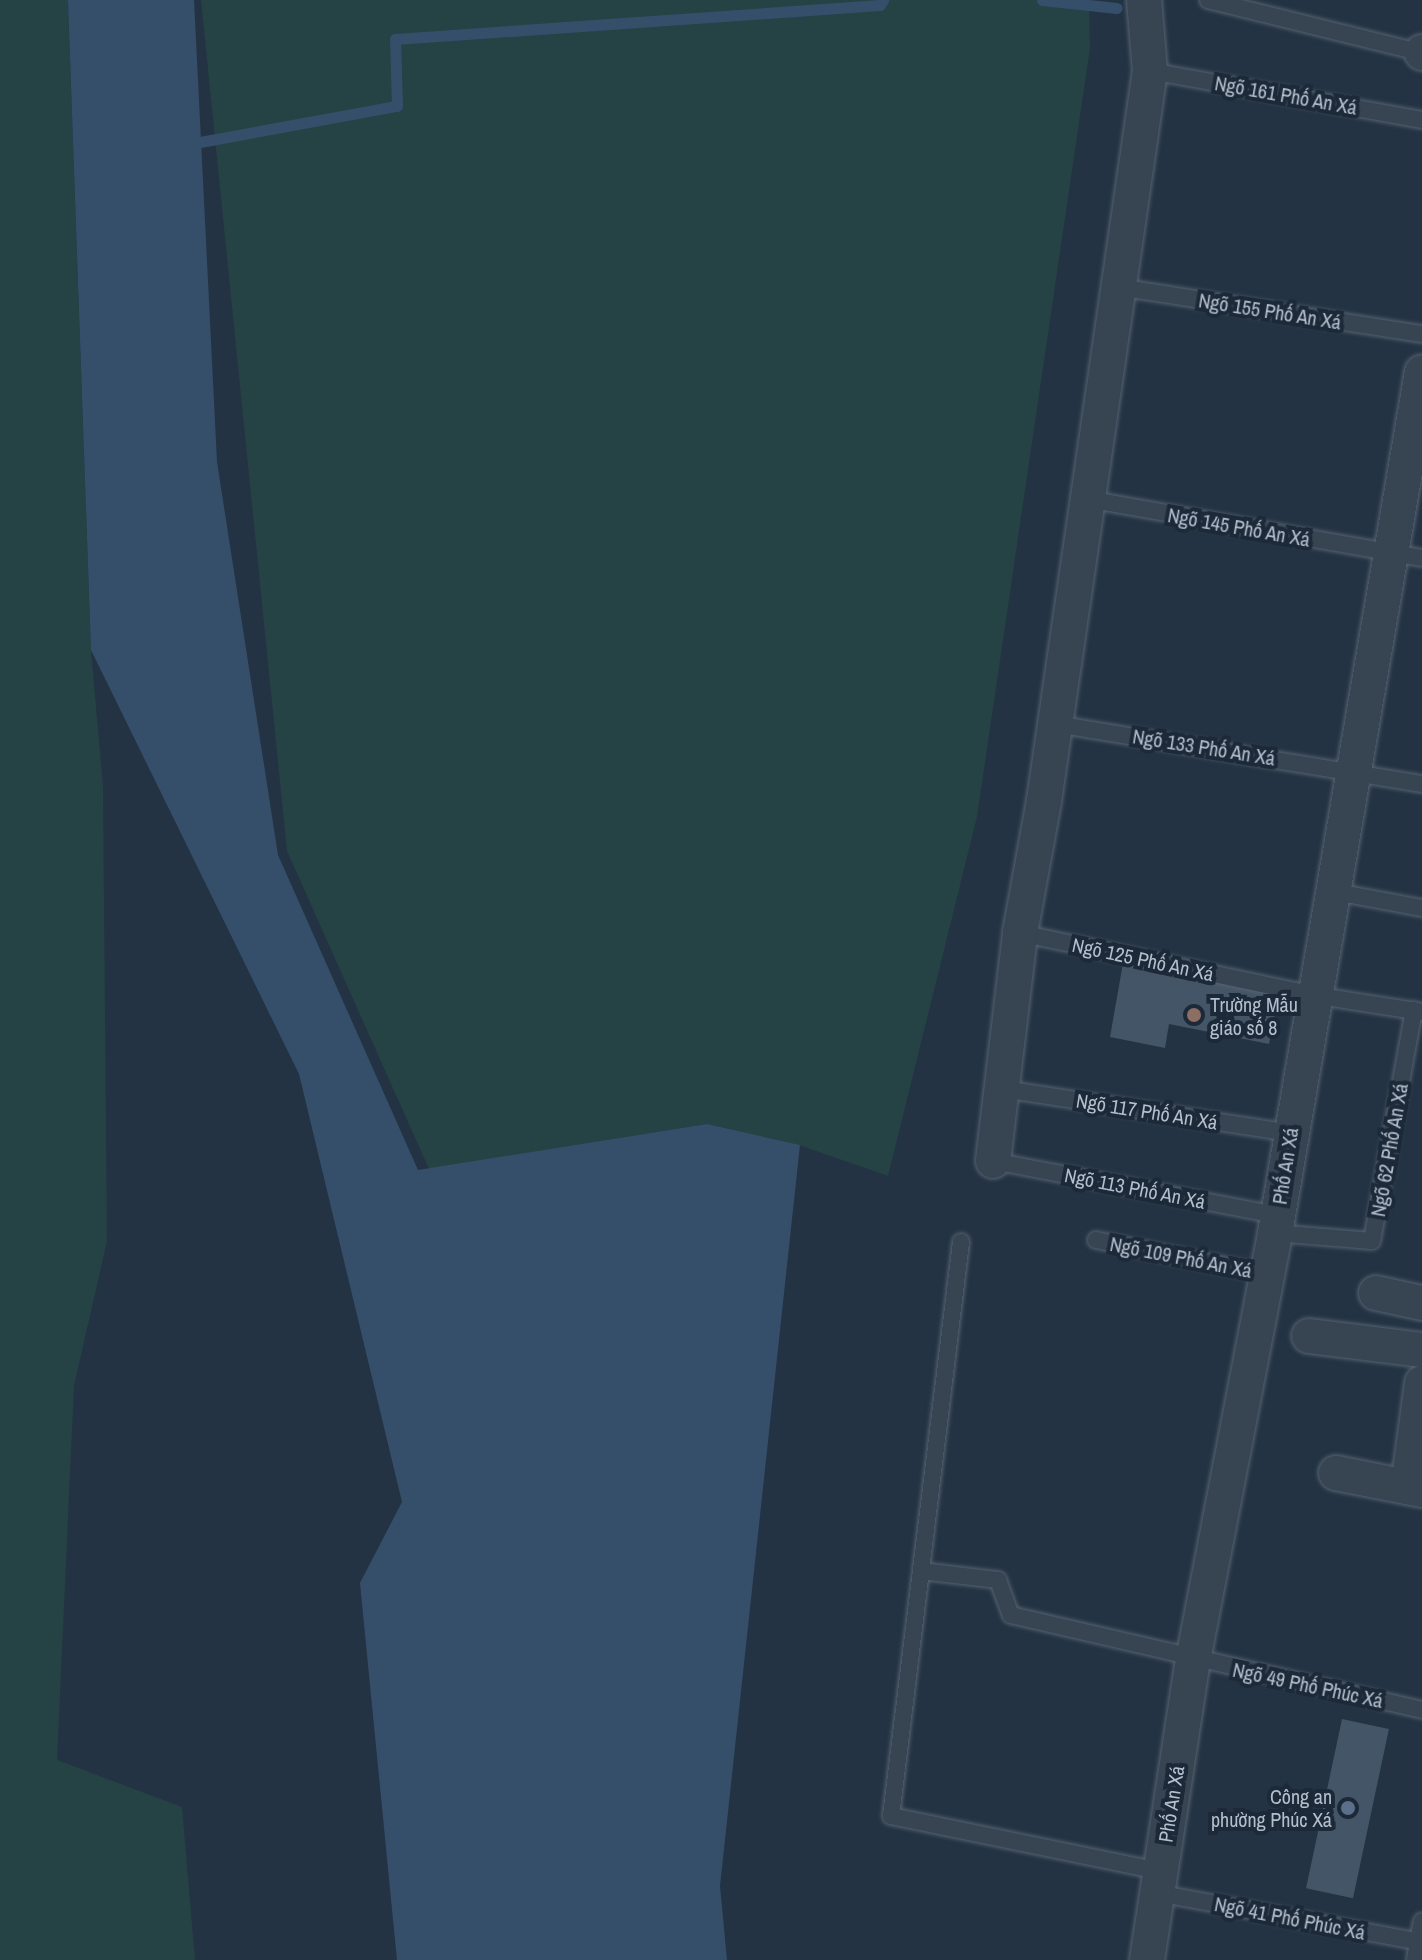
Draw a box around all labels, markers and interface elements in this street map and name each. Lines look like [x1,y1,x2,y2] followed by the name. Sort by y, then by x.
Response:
[1213,71,1359,119] street label: Ngõ 161 Phố An Xá
[1197,288,1343,334] street label: Ngõ 155 Phố An Xá
[1166,503,1312,551] street label: Ngõ 145 Phố An Xá
[1131,724,1277,770] street label: Ngõ 133 Phố An Xá
[1070,932,1216,986] street label: Ngõ 125 Phố An Xá
[1210,992,1298,1039] place label: Trường Mẫu giáo số 8
[1185,1006,1203,1024] marker: Trường Mẫu giáo số 8
[1365,1081,1413,1219] street label: Ngõ 62 Phố An Xá
[1074,1088,1220,1134] street label: Ngõ 117 Phố An Xá
[1267,1125,1303,1207] street label: Phố An Xá
[1062,1163,1208,1213] street label: Ngõ 113 Phố An Xá
[1108,1231,1254,1283] street label: Ngõ 109 Phố An Xá
[1231,1657,1385,1713] street label: Ngõ 49 Phố Phúc Xá
[1153,1763,1189,1845] street label: Phố An Xá
[1211,1784,1332,1831] place label: Công an phường Phúc Xá
[1339,1799,1357,1817] marker: Công an phường Phúc Xá
[1213,1892,1367,1944] street label: Ngõ 41 Phố Phúc Xá

